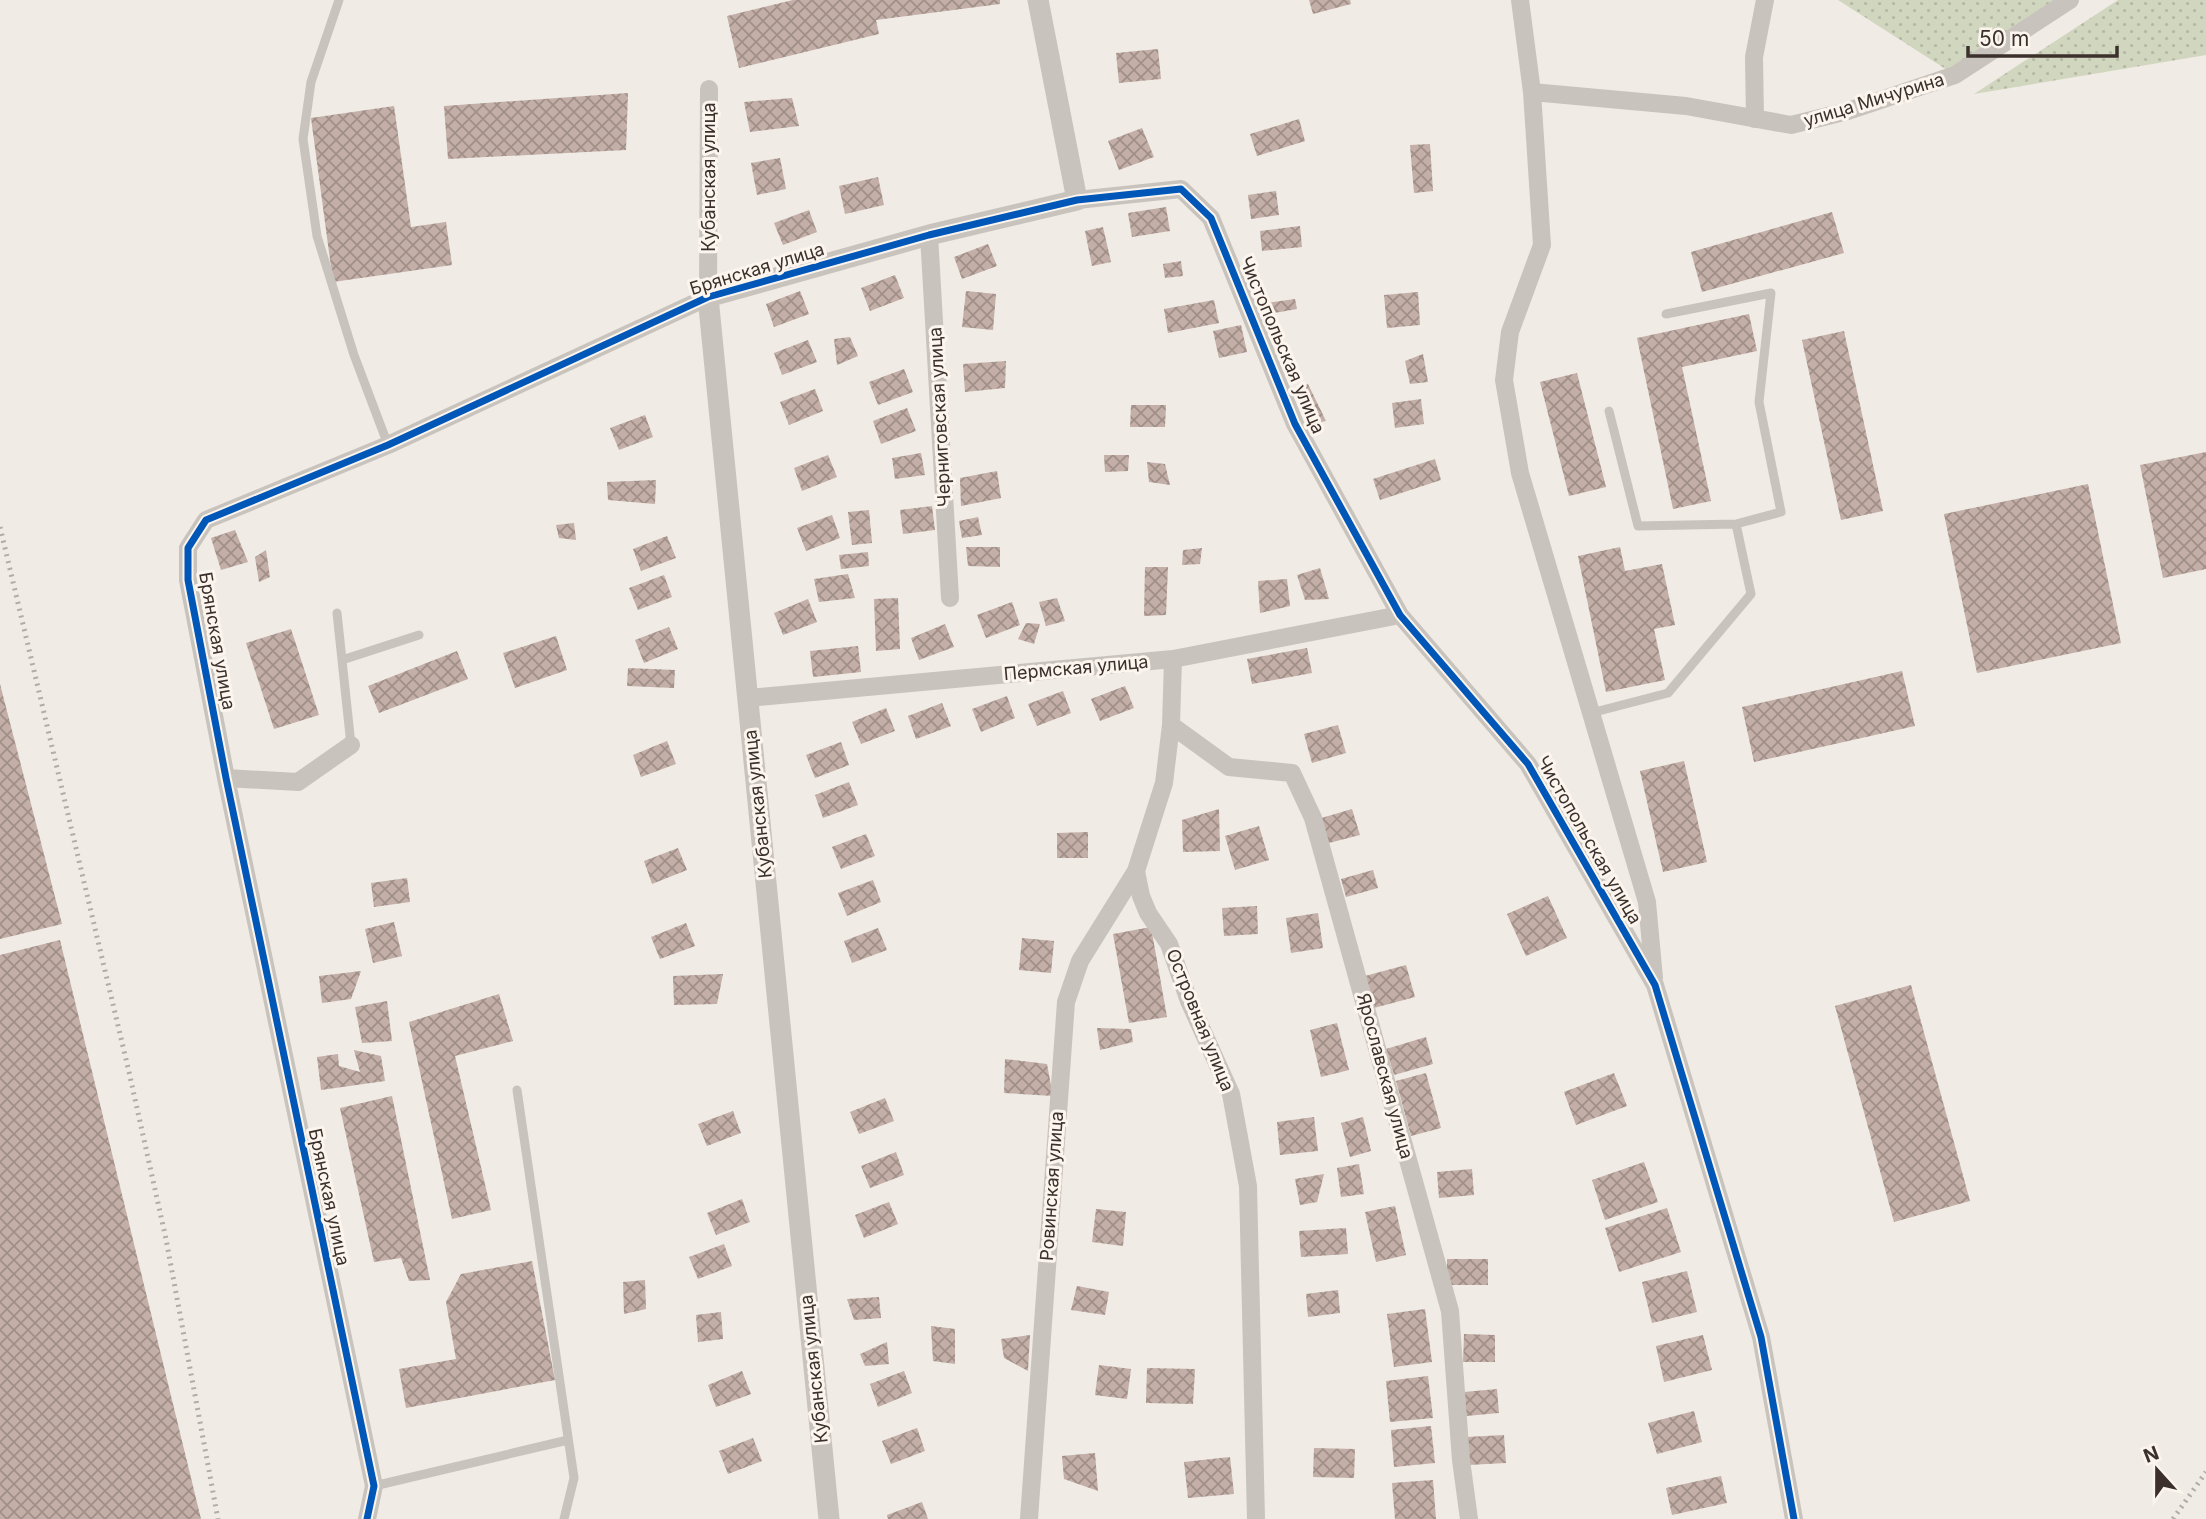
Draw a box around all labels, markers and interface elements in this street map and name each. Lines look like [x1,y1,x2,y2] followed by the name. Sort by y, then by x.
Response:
[1968,14,2117,58] scale bar
[1979,26,2029,51] text: 50 m
[1801,68,1947,131] street label: улица Мичурина
[698,102,719,252] street label: Кубанская улица
[687,238,827,299] street label: Брянская улица
[1236,253,1329,437] street label: Чистопольская улица
[924,326,955,508] street label: Черниговская улица
[195,570,240,711] street label: Брянская улица
[1003,651,1149,684] street label: Пермская улица
[739,729,776,879] street label: Кубанская улица
[1533,752,1646,928] street label: Чистопольская улица
[1162,946,1239,1094] street label: Островная улица
[1353,991,1418,1161] street label: Ярославская улица
[1036,1110,1067,1262] street label: Ровинская улица
[305,1126,354,1267] street label: Брянская улица
[795,1294,832,1444] street label: Кубанская улица
[2122,1435,2192,1505] north arrow
[2140,1441,2162,1468] text: N

